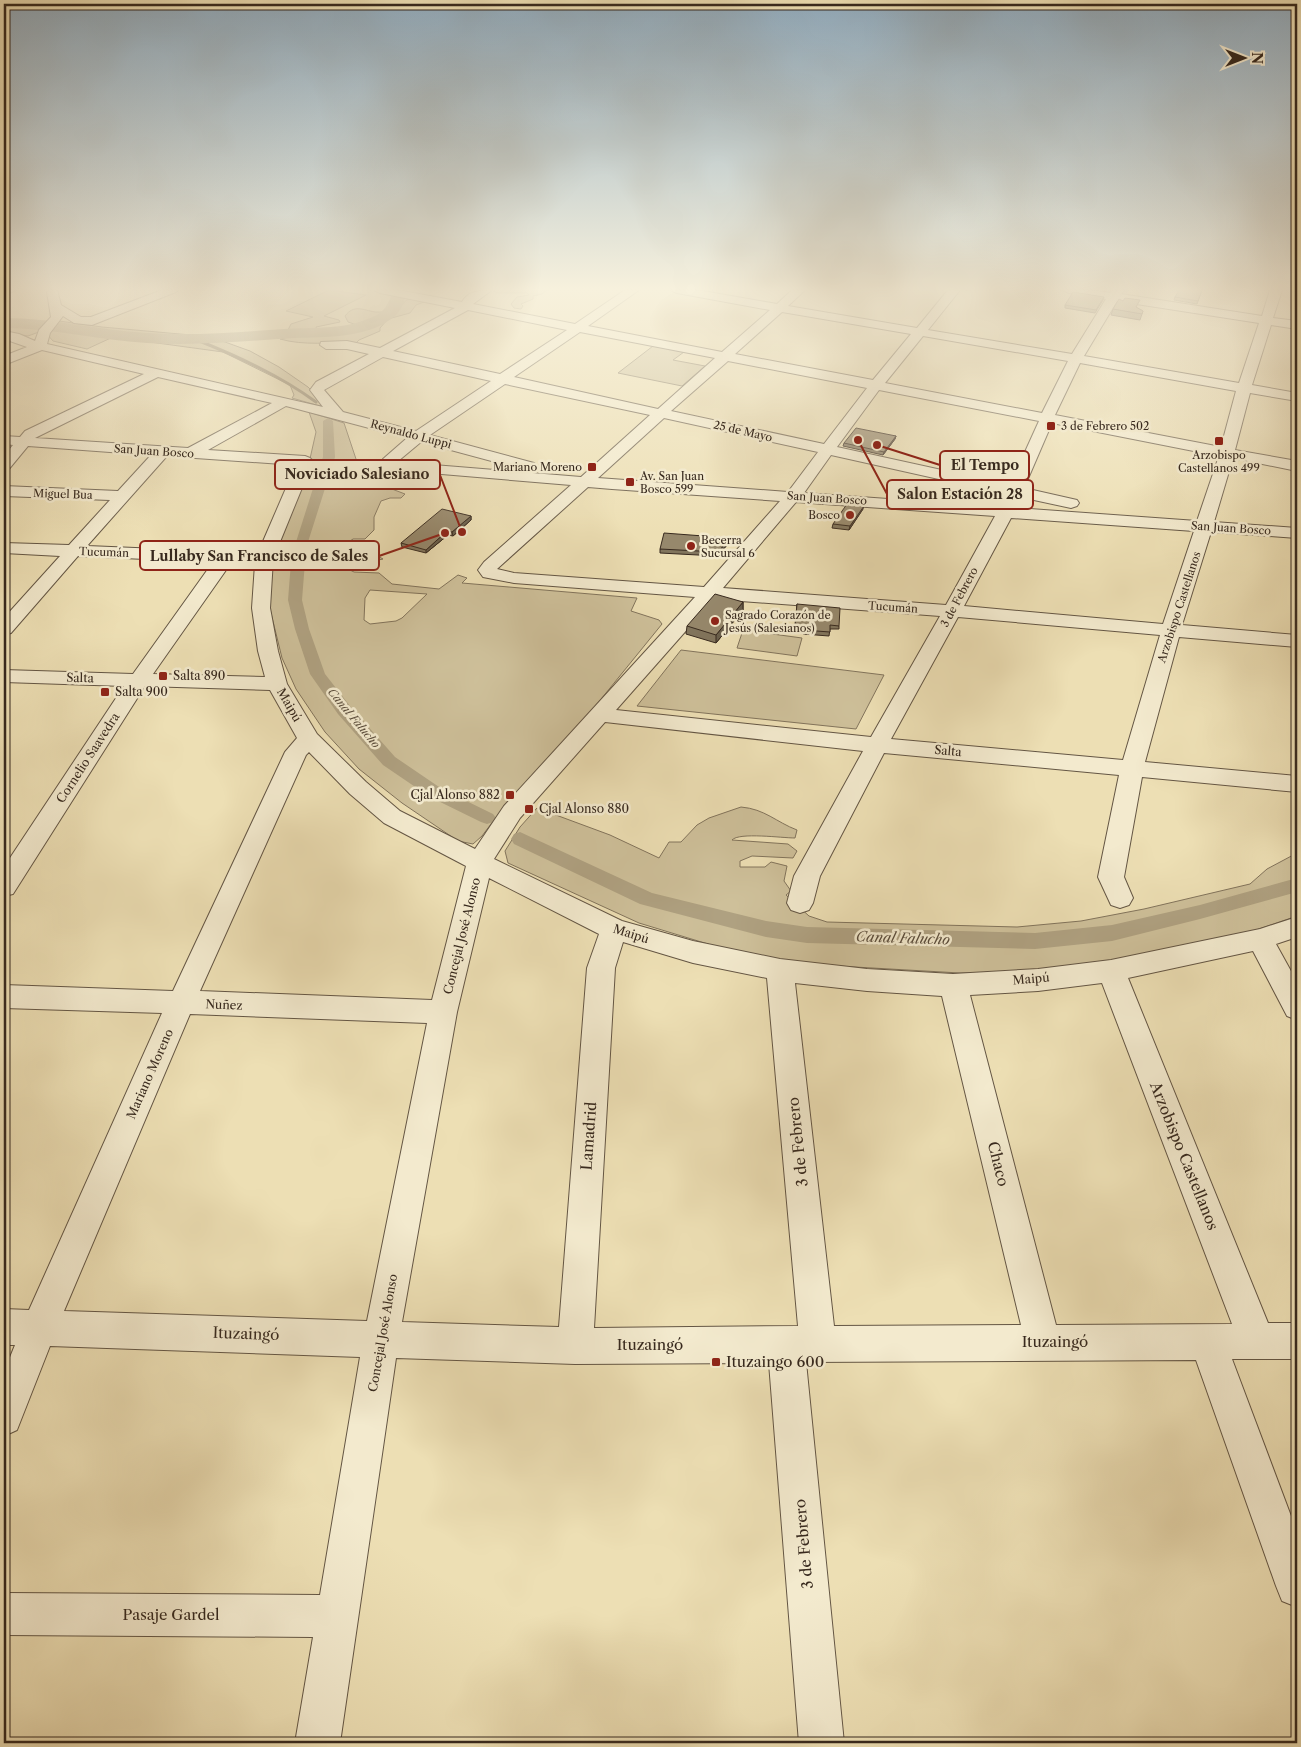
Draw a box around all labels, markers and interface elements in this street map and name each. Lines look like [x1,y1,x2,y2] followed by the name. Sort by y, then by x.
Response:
[1218,32,1268,82] north arrow
[1248,52,1266,64] text: N
[369,416,454,452] street label: Reynaldo Luppi
[712,417,774,445] street label: 25 de Mayo
[1061,419,1149,433] place label: 3 de Febrero 502
[1045,420,1057,432] marker: 3 de Febrero 502
[1213,435,1225,447] marker: Arzobispo Castellanos 499
[114,441,195,461] street label: San Juan Bosco
[1178,448,1260,475] place label: Arzobispo Castellanos 499
[940,451,1029,480] callout: El Tempo
[951,456,1019,474] text: El Tempo
[275,460,440,489] callout: Noviciado Salesiano
[493,460,582,474] place label: Mariano Moreno
[586,461,598,473] marker: Mariano Moreno
[285,465,430,483] text: Noviciado Salesiano
[639,469,704,496] place label: Av. San Juan Bosco 599
[624,476,636,488] marker: Av. San Juan Bosco 599
[887,480,1033,509] callout: Salon Estación 28
[897,485,1023,503] text: Salon Estación 28
[33,486,93,502] street label: Miguel Bua
[787,488,868,508] street label: San Juan Bosco
[808,508,840,522] place label: Bosco
[844,509,856,521] marker: Bosco
[1191,518,1272,538] street label: San Juan Bosco
[701,533,755,560] place label: Becerra Sucursal 6
[685,540,697,552] marker: Becerra Sucursal 6
[140,541,379,570] callout: Lullaby San Francisco de Sales
[79,544,129,560] street label: Tucumán
[150,547,368,565] text: Lullaby San Francisco de Sales
[1154,549,1204,665] street label: Arzobispo Castellanos
[937,564,981,629] street label: 3 de Febrero
[868,598,919,616] street label: Tucumán
[723,608,831,635] place label: Sagrado Corazón de Jesús (Salesianos)
[709,615,721,627] marker: Sagrado Corazón de Jesús (Salesianos)
[173,668,225,683] place label: Salta 890
[66,670,95,685] street label: Salta
[157,670,169,682] marker: Salta 890
[115,684,168,699] place label: Salta 900
[274,685,305,725] street label: Maipú
[325,685,383,751] water label: Canal Falucho
[99,686,111,698] marker: Salta 900
[53,709,123,806] street label: Cornelio Saavedra
[934,742,963,759] street label: Salta
[411,787,500,802] place label: Cjal Alonso 882
[504,789,516,801] marker: Cjal Alonso 882
[539,801,629,816] place label: Cjal Alonso 880
[523,803,535,815] marker: Cjal Alonso 880
[440,876,483,996] street label: Concejal José Alonso
[611,921,652,947] street label: Maipú
[856,927,951,949] water label: Canal Falucho
[1012,969,1051,988] street label: Maipú
[205,996,243,1013] street label: Nuñez
[123,1026,176,1121] street label: Mariano Moreno
[1146,1078,1223,1233] street label: Arzobispo Castellanos
[783,1096,812,1188] street label: 3 de Febrero
[577,1101,600,1171] street label: Lamadrid
[984,1139,1013,1188] street label: Chaco
[365,1273,400,1393] street label: Concejal José Alonso
[212,1323,280,1344] street label: Ituzaingó
[1022,1332,1088,1351] street label: Ituzaingó
[617,1335,683,1354] street label: Ituzaingó
[726,1352,824,1371] place label: Ituzaingo 600
[710,1356,722,1368] marker: Ituzaingo 600
[790,1498,817,1590] street label: 3 de Febrero
[123,1605,220,1624] street label: Pasaje Gardel

